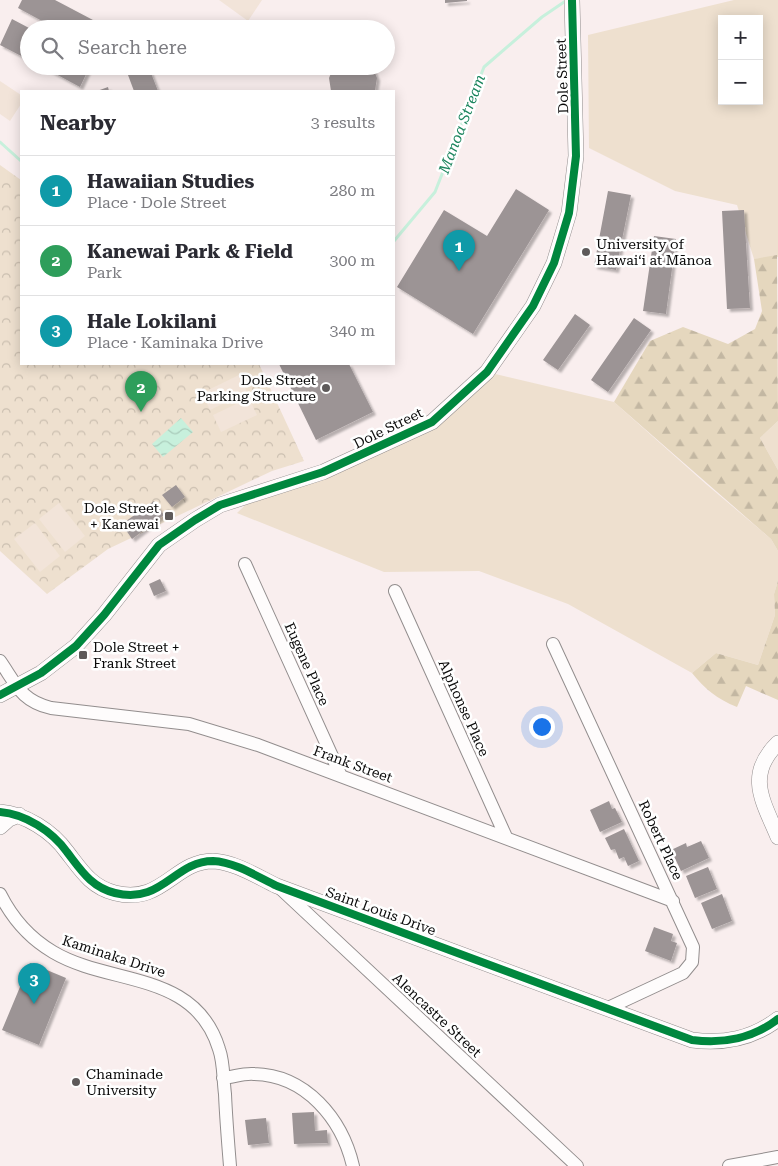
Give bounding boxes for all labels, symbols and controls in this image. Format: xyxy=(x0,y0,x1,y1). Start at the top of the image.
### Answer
map controls xyxy=(718,15,763,105)
button: + xyxy=(718,15,763,60)
search box xyxy=(20,20,395,75)
icon: search xyxy=(38,34,66,62)
text: Search here xyxy=(78,36,187,59)
street label: Dole Street xyxy=(553,38,571,114)
button: − xyxy=(718,60,763,105)
water label: Manoa Stream xyxy=(434,72,489,177)
text: Nearby xyxy=(40,111,116,135)
text: 3 results xyxy=(311,113,375,132)
text: Hawaiian Studies xyxy=(87,170,254,193)
text: 1 xyxy=(52,181,60,200)
text: 280 m xyxy=(329,181,375,200)
text: Place · Dole Street xyxy=(87,193,226,212)
pin: 1 xyxy=(443,230,475,271)
place label: University of Hawaiʻi at Mānoa xyxy=(596,236,712,268)
text: Kanewai Park & Field xyxy=(87,240,293,263)
marker: University of Hawaiʻi at Mānoa xyxy=(580,246,592,258)
text: 2 xyxy=(52,251,60,270)
text: 300 m xyxy=(329,251,375,270)
text: Park xyxy=(87,263,122,282)
text: Hale Lokilani xyxy=(87,310,217,333)
text: 3 xyxy=(52,321,60,340)
text: 340 m xyxy=(329,321,375,340)
text: Place · Kaminaka Drive xyxy=(87,333,263,352)
pin: 2 xyxy=(125,371,157,412)
place label: Dole Street Parking Structure xyxy=(197,372,316,404)
marker: Dole Street Parking Structure xyxy=(320,382,332,394)
street label: Dole Street xyxy=(351,404,425,452)
place label: Dole Street + Kanewai xyxy=(84,500,160,532)
marker: Dole Street + Kanewai xyxy=(163,510,175,522)
street label: Eugene Place xyxy=(282,620,333,708)
place label: Dole Street + Frank Street xyxy=(93,639,180,671)
marker: Dole Street + Frank Street xyxy=(77,649,89,661)
street label: Alphonse Place xyxy=(436,657,493,759)
your location xyxy=(529,714,555,740)
street label: Frank Street xyxy=(311,742,395,786)
street label: Robert Place xyxy=(636,798,687,883)
street label: Saint Louis Drive xyxy=(324,884,439,938)
street label: Kaminaka Drive xyxy=(60,932,168,980)
pin: 3 xyxy=(18,963,50,1004)
street label: Alencastre Street xyxy=(389,970,485,1060)
place label: Chaminade University xyxy=(86,1066,163,1098)
marker: Chaminade University xyxy=(70,1076,82,1088)

